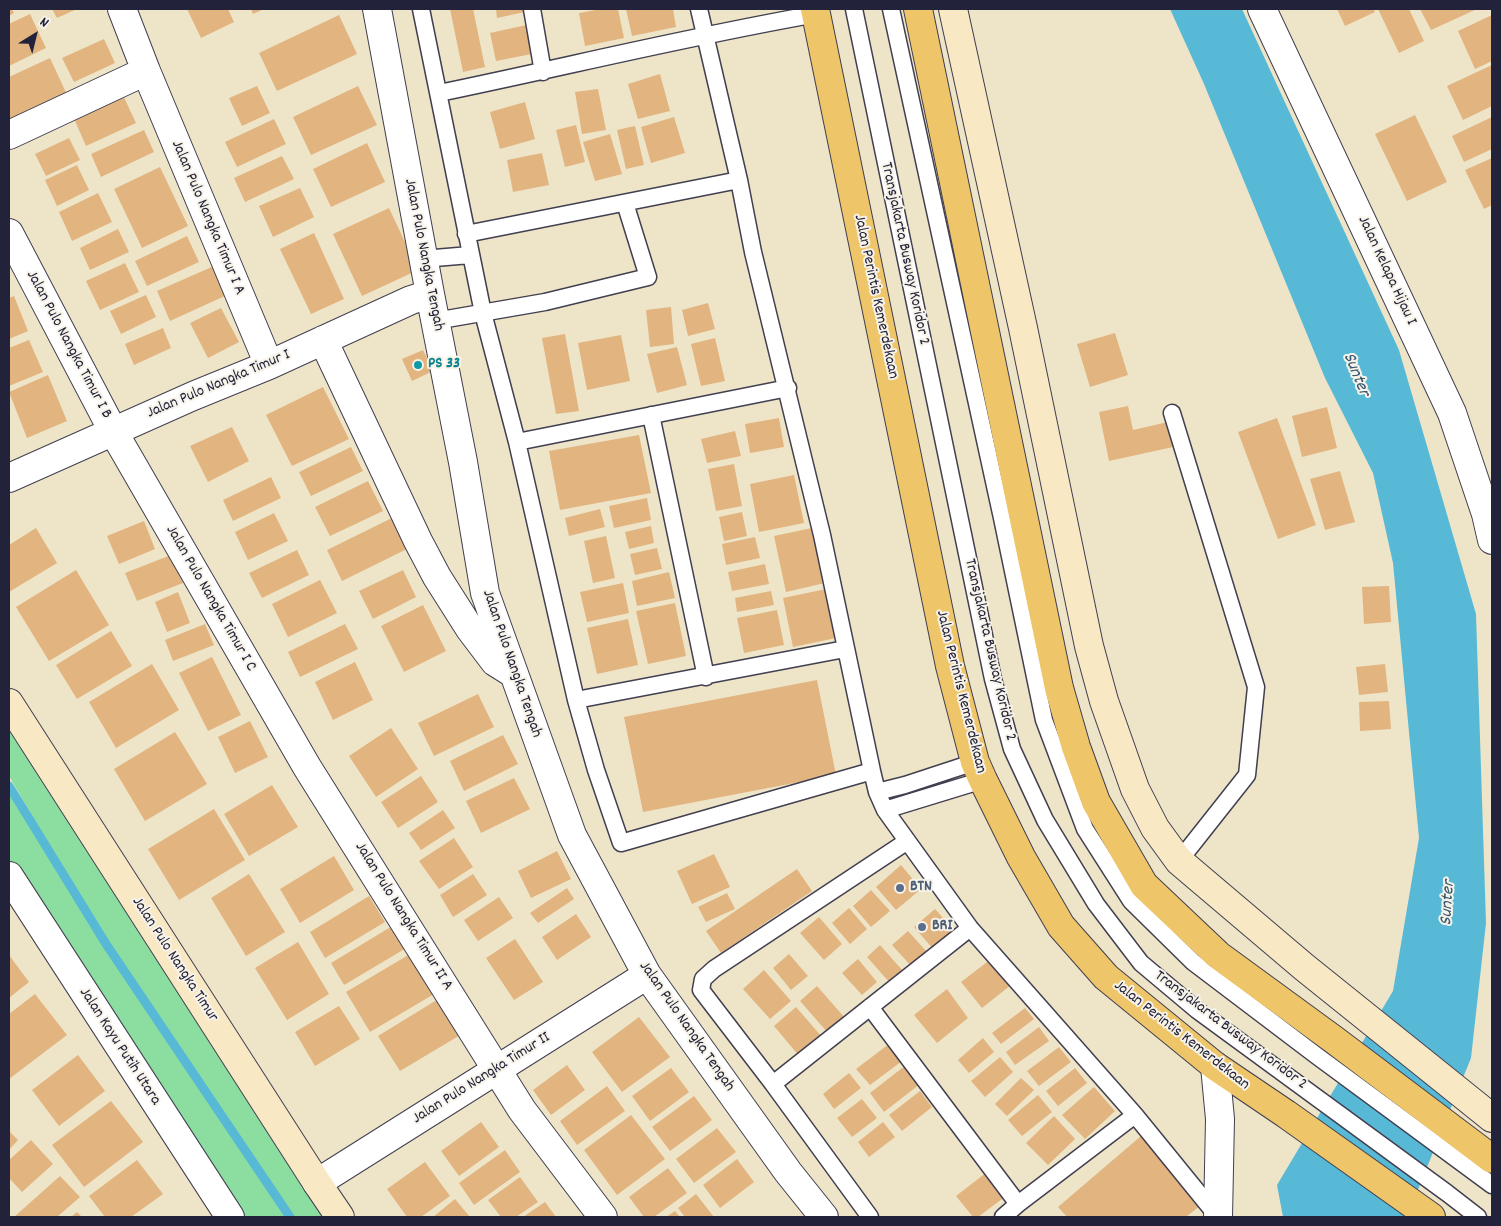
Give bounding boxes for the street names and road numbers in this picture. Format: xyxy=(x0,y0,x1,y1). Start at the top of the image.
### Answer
street label: Jalan Pulo Nangka Timur I A xyxy=(166,138,248,298)
street label: Transjakarta Busway Koridor 2 xyxy=(875,161,933,347)
street label: Jalan Pulo Nangka Tengah xyxy=(399,177,447,333)
street label: Jalan Perintis Kemerdekaan xyxy=(848,213,902,381)
street label: Jalan Kelapa Hijau I xyxy=(1352,213,1420,329)
street label: Jalan Pulo Nangka Timur I B xyxy=(21,268,115,422)
street label: Jalan Pulo Nangka Timur I xyxy=(144,346,294,424)
street label: Jalan Pulo Nangka Timur I C xyxy=(160,523,260,675)
street label: Transjakarta Busway Koridor 2 xyxy=(959,557,1019,743)
street label: Jalan Pulo Nangka Tengah xyxy=(477,588,545,740)
street label: Jalan Perintis Kemerdekaan xyxy=(930,608,990,776)
street label: Jalan Pulo Nangka Timur II A xyxy=(350,839,456,995)
street label: Jalan Pulo Nangka Timur xyxy=(126,894,222,1026)
street label: Jalan Pulo Nangka Tengah xyxy=(634,958,738,1096)
street label: Transjakarta Busway Koridor 2 xyxy=(1150,967,1310,1095)
street label: Jalan Perintis Kemerdekaan xyxy=(1109,977,1253,1095)
street label: Jalan Kayu Putih Utara xyxy=(74,985,164,1109)
street label: Jalan Pulo Nangka Timur II xyxy=(410,1029,554,1129)

